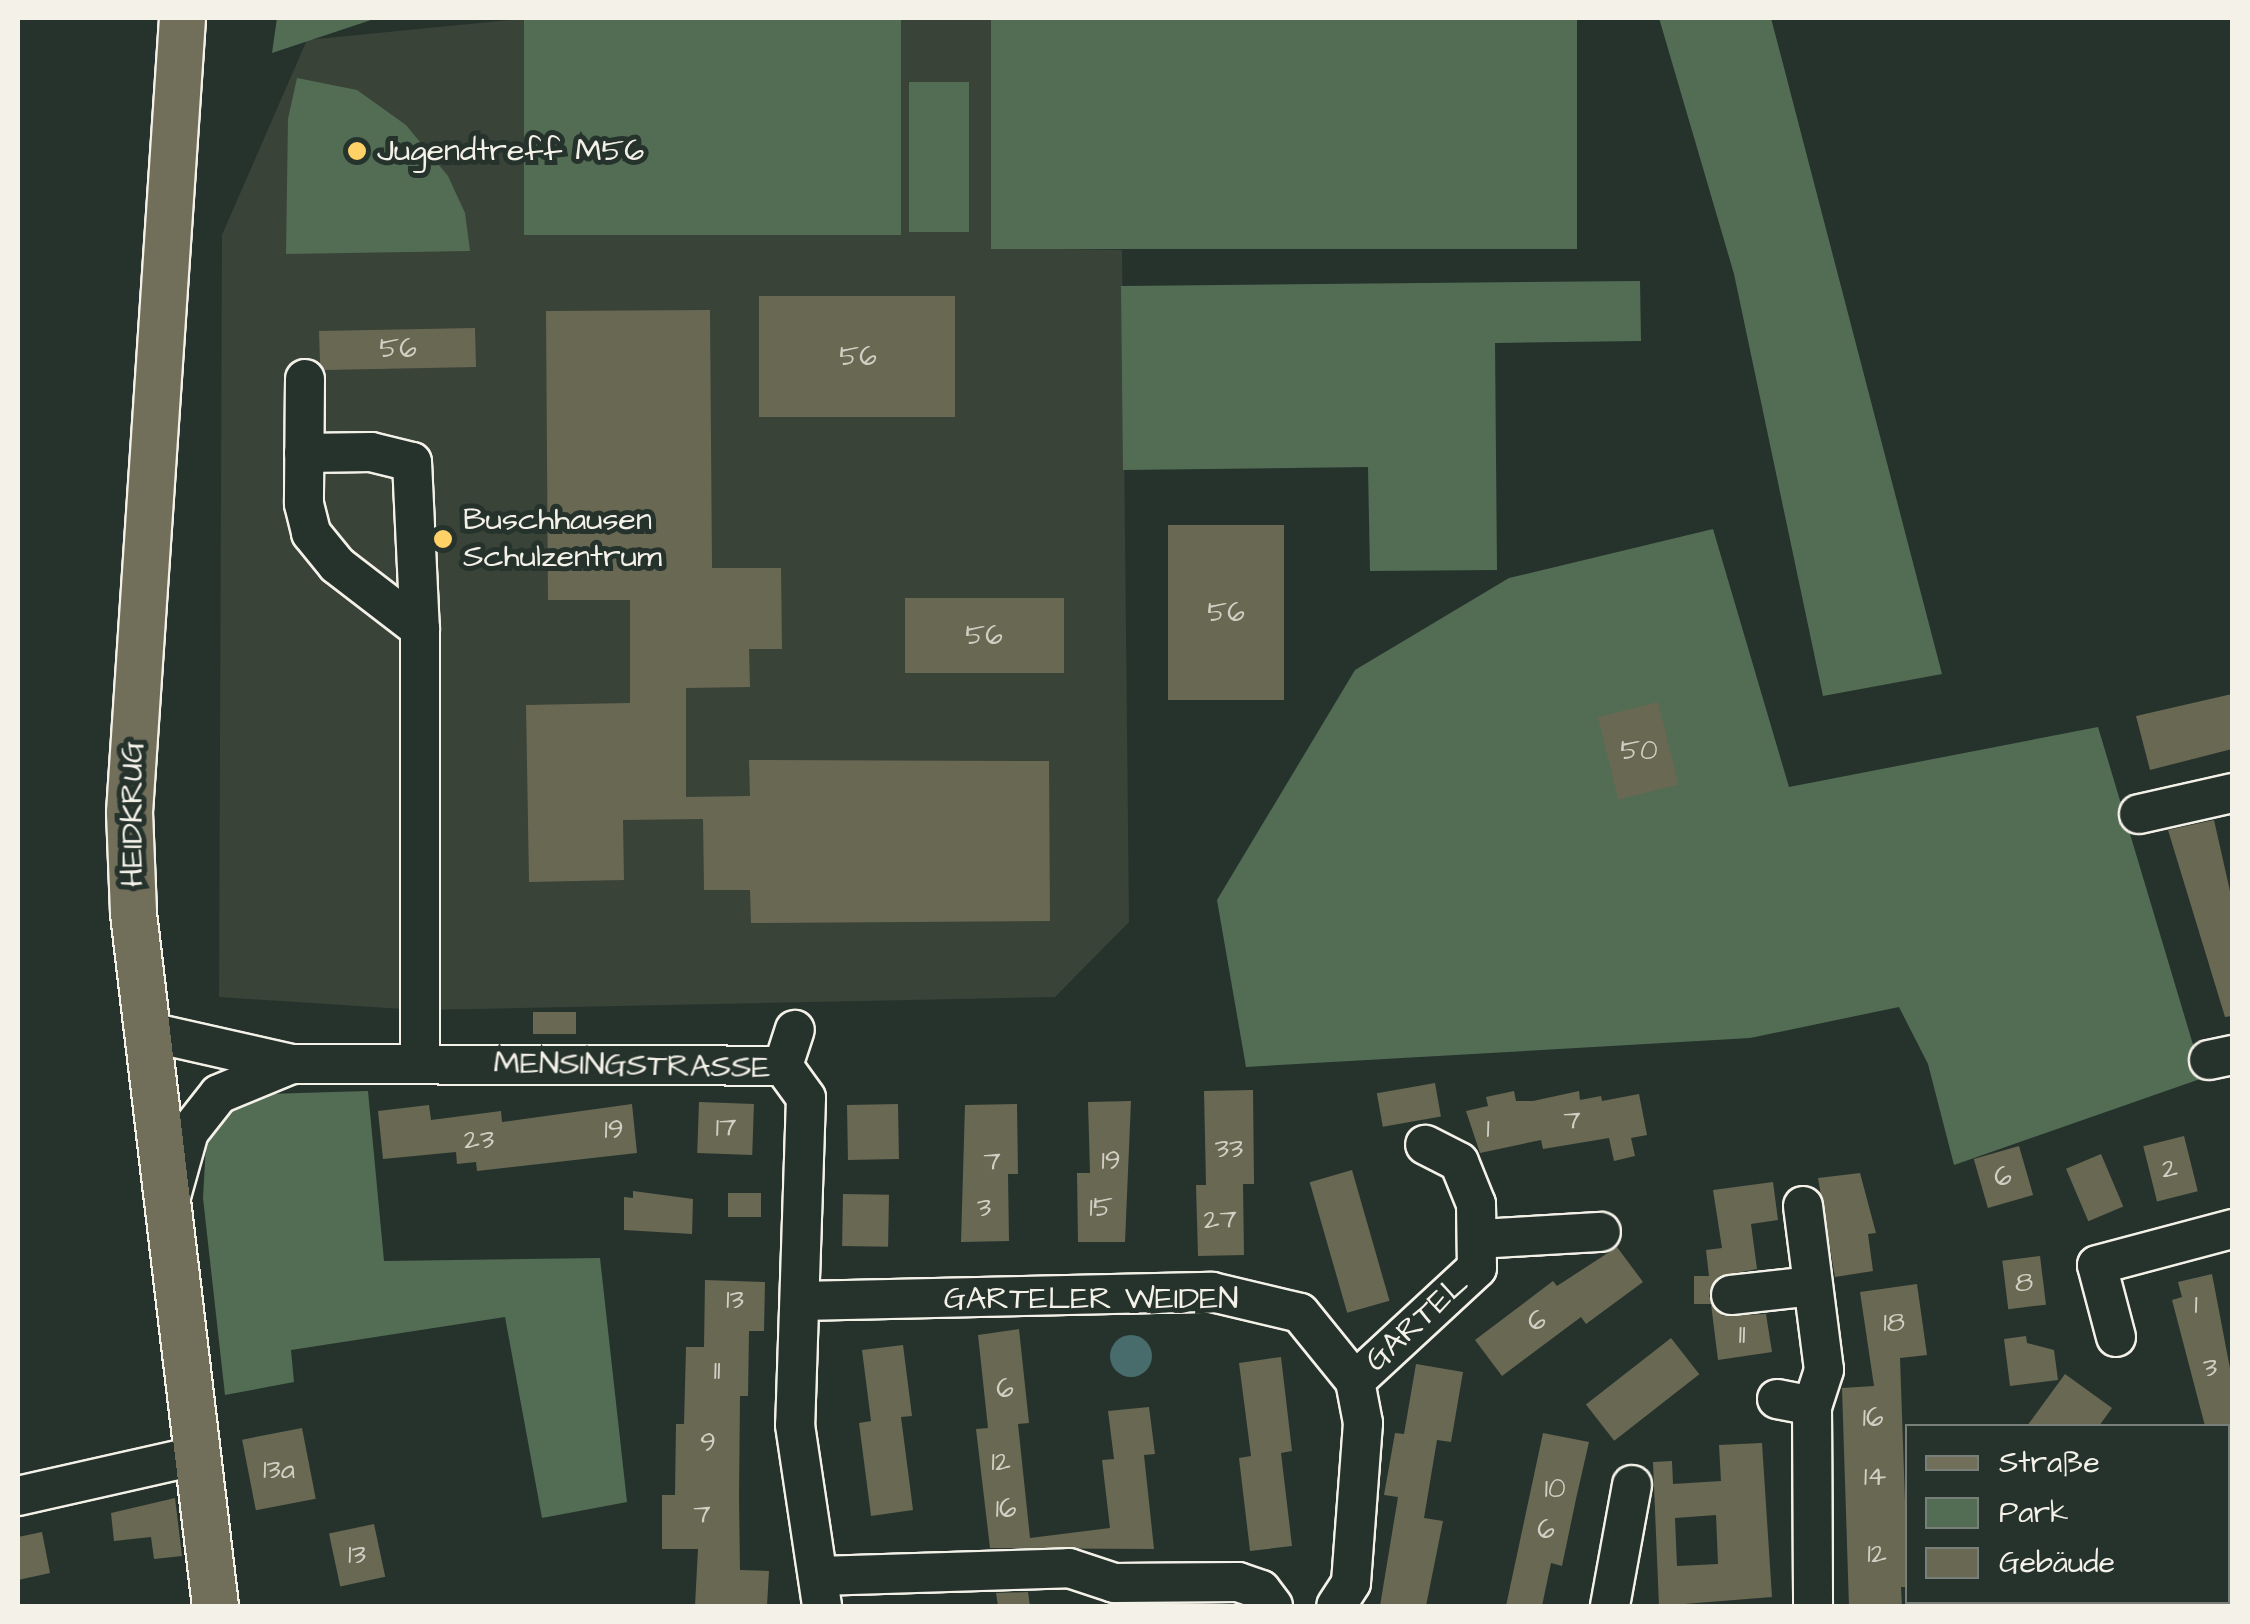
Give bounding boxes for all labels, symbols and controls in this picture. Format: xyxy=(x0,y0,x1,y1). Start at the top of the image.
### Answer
place label: Jugendtreff M56 xyxy=(377,132,644,170)
marker: Jugendtreff M56 xyxy=(346,140,368,162)
house number: 56 xyxy=(379,332,417,366)
house number: 56 xyxy=(839,340,877,374)
place label: Buschhausen Schulzentrum xyxy=(463,502,662,577)
marker: Buschhausen Schulzentrum xyxy=(432,528,454,550)
house number: 56 xyxy=(1207,596,1245,630)
house number: 56 xyxy=(965,619,1003,653)
house number: 50 xyxy=(1620,734,1658,768)
street label: HEIDKRUG xyxy=(114,741,152,887)
street label: MENSINGSTRASSE xyxy=(493,1044,771,1088)
house number: 7 xyxy=(1563,1104,1581,1138)
house number: 17 xyxy=(716,1111,736,1145)
house number: 1 xyxy=(1486,1112,1490,1146)
house number: 19 xyxy=(604,1113,624,1147)
house number: 23 xyxy=(464,1123,494,1157)
house number: 33 xyxy=(1215,1132,1243,1166)
house number: 19 xyxy=(1101,1144,1121,1178)
house number: 7 xyxy=(983,1145,1001,1179)
house number: 2 xyxy=(2162,1152,2178,1186)
house number: 6 xyxy=(1994,1160,2012,1194)
house number: 3 xyxy=(977,1191,991,1225)
house number: 15 xyxy=(1089,1191,1113,1225)
house number: 27 xyxy=(1203,1203,1237,1237)
street label: GARTEL xyxy=(1358,1266,1476,1380)
house number: 8 xyxy=(2015,1266,2033,1300)
street label: GARTELER WEIDEN xyxy=(944,1280,1238,1318)
house number: 13 xyxy=(726,1283,744,1317)
house number: 1 xyxy=(2194,1288,2198,1322)
house number: 6 xyxy=(1528,1304,1546,1338)
house number: 18 xyxy=(1883,1306,1905,1340)
house number: 11 xyxy=(1738,1318,1746,1352)
house number: 3 xyxy=(2203,1351,2217,1385)
house number: 11 xyxy=(713,1354,721,1388)
house number: 6 xyxy=(996,1372,1014,1406)
house number: 16 xyxy=(1862,1401,1884,1435)
legend xyxy=(1905,1424,2230,1604)
house number: 9 xyxy=(700,1426,716,1460)
text: Straße xyxy=(1999,1442,2100,1484)
house number: 12 xyxy=(991,1445,1011,1479)
house number: 13a xyxy=(263,1453,295,1487)
house number: 14 xyxy=(1864,1460,1886,1494)
house number: 10 xyxy=(1544,1472,1566,1506)
house number: 16 xyxy=(995,1492,1017,1526)
text: Park xyxy=(1999,1492,2068,1534)
house number: 7 xyxy=(693,1498,711,1532)
house number: 6 xyxy=(1537,1513,1555,1547)
house number: 12 xyxy=(1867,1537,1887,1571)
house number: 13 xyxy=(348,1538,366,1572)
text: Gebäude xyxy=(1999,1542,2115,1584)

